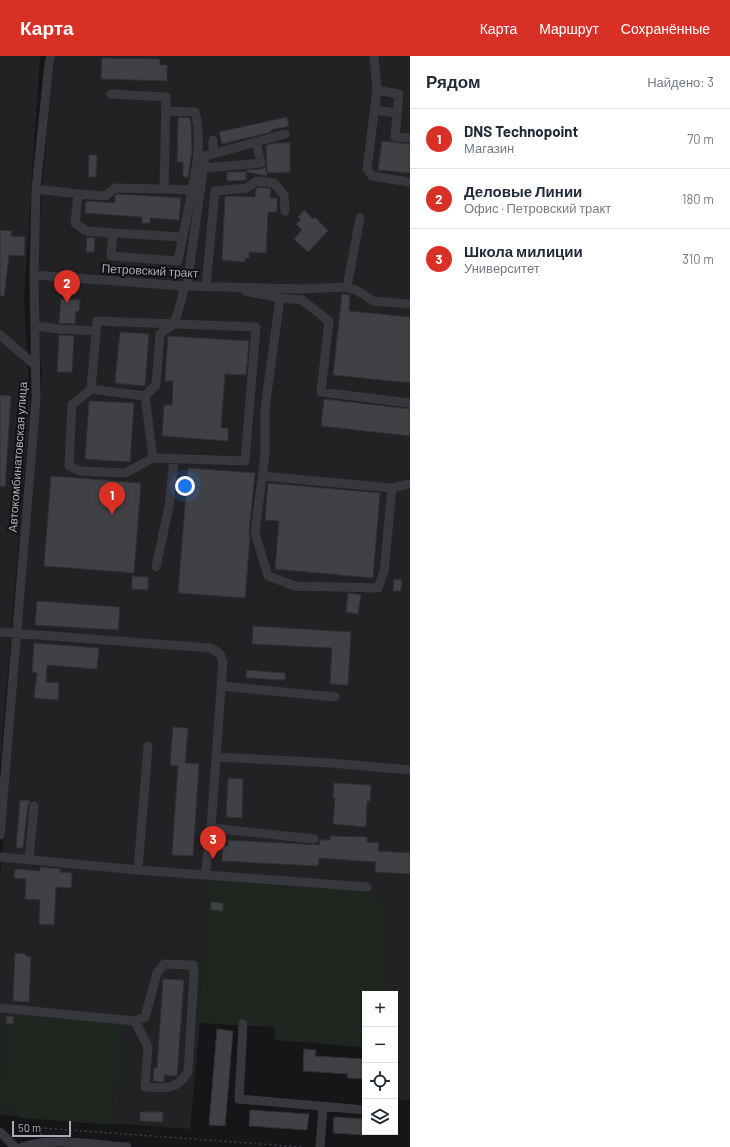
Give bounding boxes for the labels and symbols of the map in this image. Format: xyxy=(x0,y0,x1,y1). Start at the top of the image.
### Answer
street label: Петровский тракт xyxy=(101,260,199,281)
pin: 2 xyxy=(54,270,80,303)
street label: Автокомбинатовская улица xyxy=(5,381,30,533)
your location xyxy=(175,476,195,496)
pin: 1 xyxy=(99,482,125,515)
pin: 3 xyxy=(200,826,226,859)
scale bar xyxy=(12,1119,71,1138)

